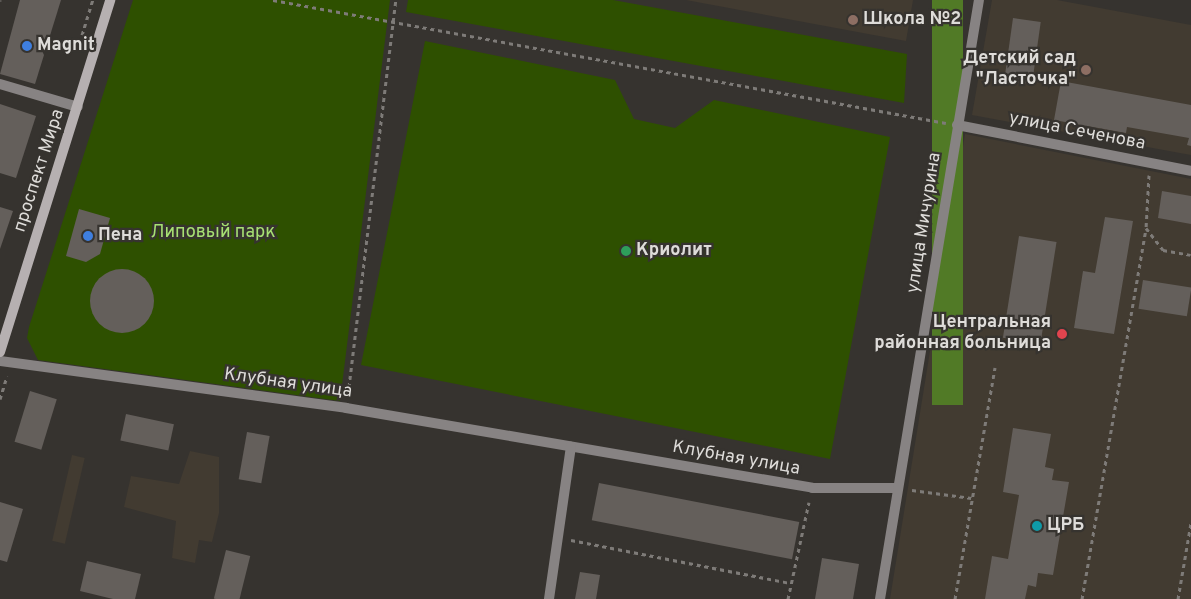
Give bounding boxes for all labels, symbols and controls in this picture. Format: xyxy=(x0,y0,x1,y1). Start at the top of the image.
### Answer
place label: Школа №2 xyxy=(863,9,961,31)
marker: Школа №2 xyxy=(847,14,859,26)
place label: Magnit xyxy=(37,35,95,57)
marker: Magnit xyxy=(21,40,33,52)
place label: Детский сад "Ласточка" xyxy=(963,49,1076,92)
marker: Детский сад "Ласточка" xyxy=(1080,64,1092,76)
street label: проспект Мира xyxy=(10,107,70,235)
street label: улица Сеченова xyxy=(1007,108,1147,156)
street label: улица Мичурина xyxy=(903,151,947,295)
park label: Липовый парк xyxy=(150,222,276,244)
place label: Пена xyxy=(98,225,142,247)
marker: Пена xyxy=(82,230,94,242)
place label: Криолит xyxy=(636,240,712,262)
marker: Криолит xyxy=(620,245,632,257)
place label: Центральная районная больница xyxy=(874,313,1051,356)
marker: Центральная районная больница xyxy=(1055,327,1069,341)
street label: Клубная улица xyxy=(223,364,353,404)
street label: Клубная улица xyxy=(670,437,802,481)
place label: ЦРБ xyxy=(1047,515,1084,537)
marker: ЦРБ xyxy=(1031,520,1043,532)

